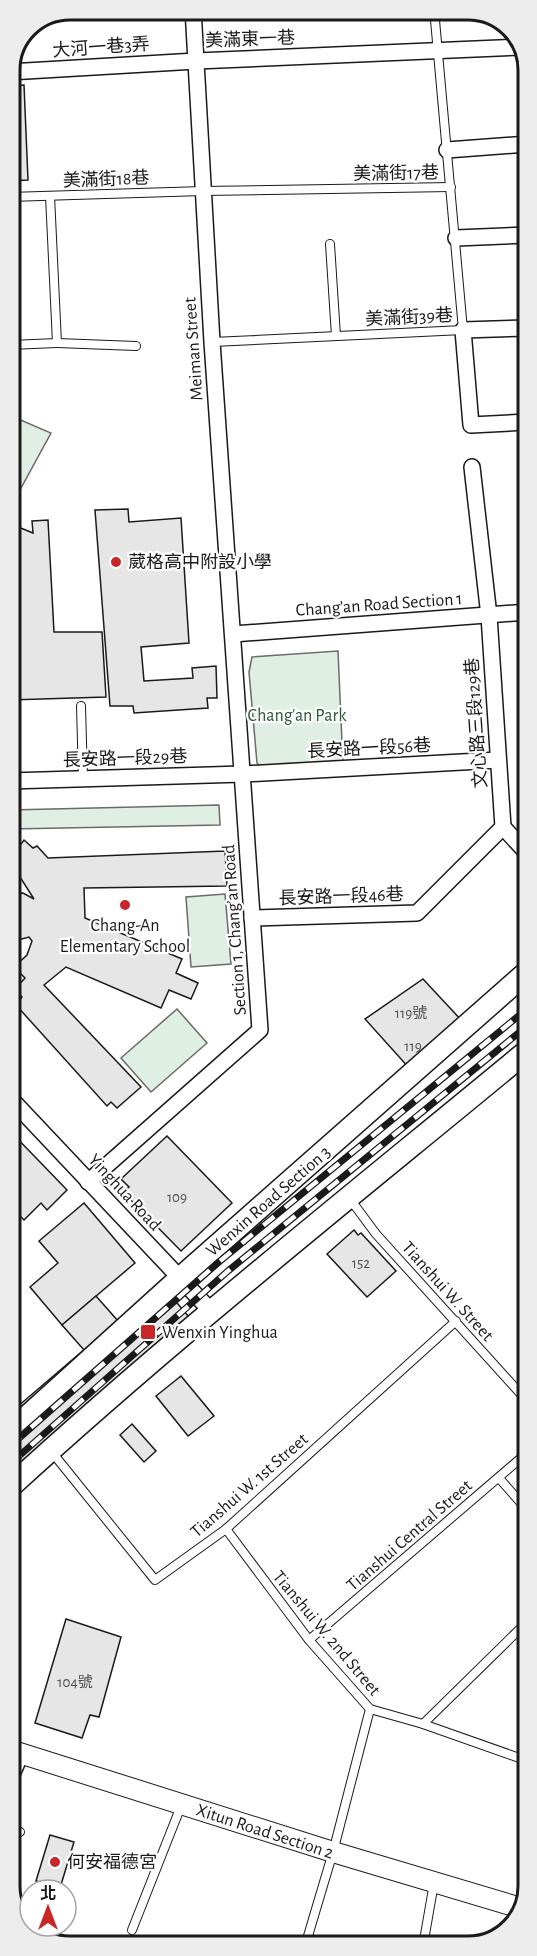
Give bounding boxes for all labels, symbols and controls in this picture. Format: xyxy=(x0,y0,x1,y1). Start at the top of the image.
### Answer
street label: 美滿東一巷 xyxy=(205,27,295,51)
street label: 大河一巷3弄 xyxy=(52,34,150,60)
street label: 美滿街17巷 xyxy=(353,162,439,184)
street label: 美滿街18巷 xyxy=(62,167,150,191)
street label: Meiman Street xyxy=(181,296,207,401)
street label: 美滿街39巷 xyxy=(365,305,453,329)
place label: 葳格高中附設小學 xyxy=(128,552,272,572)
marker: 葳格高中附設小學 xyxy=(109,555,123,569)
street label: Chang’an Road Section 1 xyxy=(295,590,463,620)
street label: 文心路三段129巷 xyxy=(461,657,491,789)
park label: Chang'an Park xyxy=(248,707,347,725)
street label: 長安路一段56巷 xyxy=(307,735,431,761)
street label: 長安路一段29巷 xyxy=(62,746,188,770)
street label: Section 1, Chang’an Road xyxy=(220,844,250,1016)
street label: 長安路一段46巷 xyxy=(278,884,404,908)
marker: Chang-An Elementary School xyxy=(118,898,132,912)
place label: Chang-An Elementary School xyxy=(60,917,190,956)
house number: 119號 xyxy=(395,1005,427,1021)
house number: 119 xyxy=(404,1039,422,1054)
street label: Wenxin Road Section 3 xyxy=(203,1143,334,1260)
street label: Yinghua Road xyxy=(84,1151,164,1234)
house number: 109 xyxy=(167,1190,187,1205)
street label: Tianshui W. Street xyxy=(398,1238,497,1345)
house number: 152 xyxy=(352,1256,370,1271)
marker: Wenxin Yinghua xyxy=(139,1323,157,1341)
place label: Wenxin Yinghua xyxy=(162,1324,278,1342)
street label: Tianshui W. 1st Street xyxy=(188,1430,312,1541)
street label: Tianshui Central Street xyxy=(344,1477,476,1595)
street label: Tianshui W. 2nd Street xyxy=(269,1568,384,1700)
house number: 104號 xyxy=(57,1674,93,1690)
street label: Xitun Road Section 2 xyxy=(194,1801,336,1863)
place label: 何安福德宮 xyxy=(67,1852,157,1872)
marker: 何安福德宮 xyxy=(48,1855,62,1869)
north arrow xyxy=(18,1878,78,1938)
text: 北 xyxy=(40,1885,56,1902)

